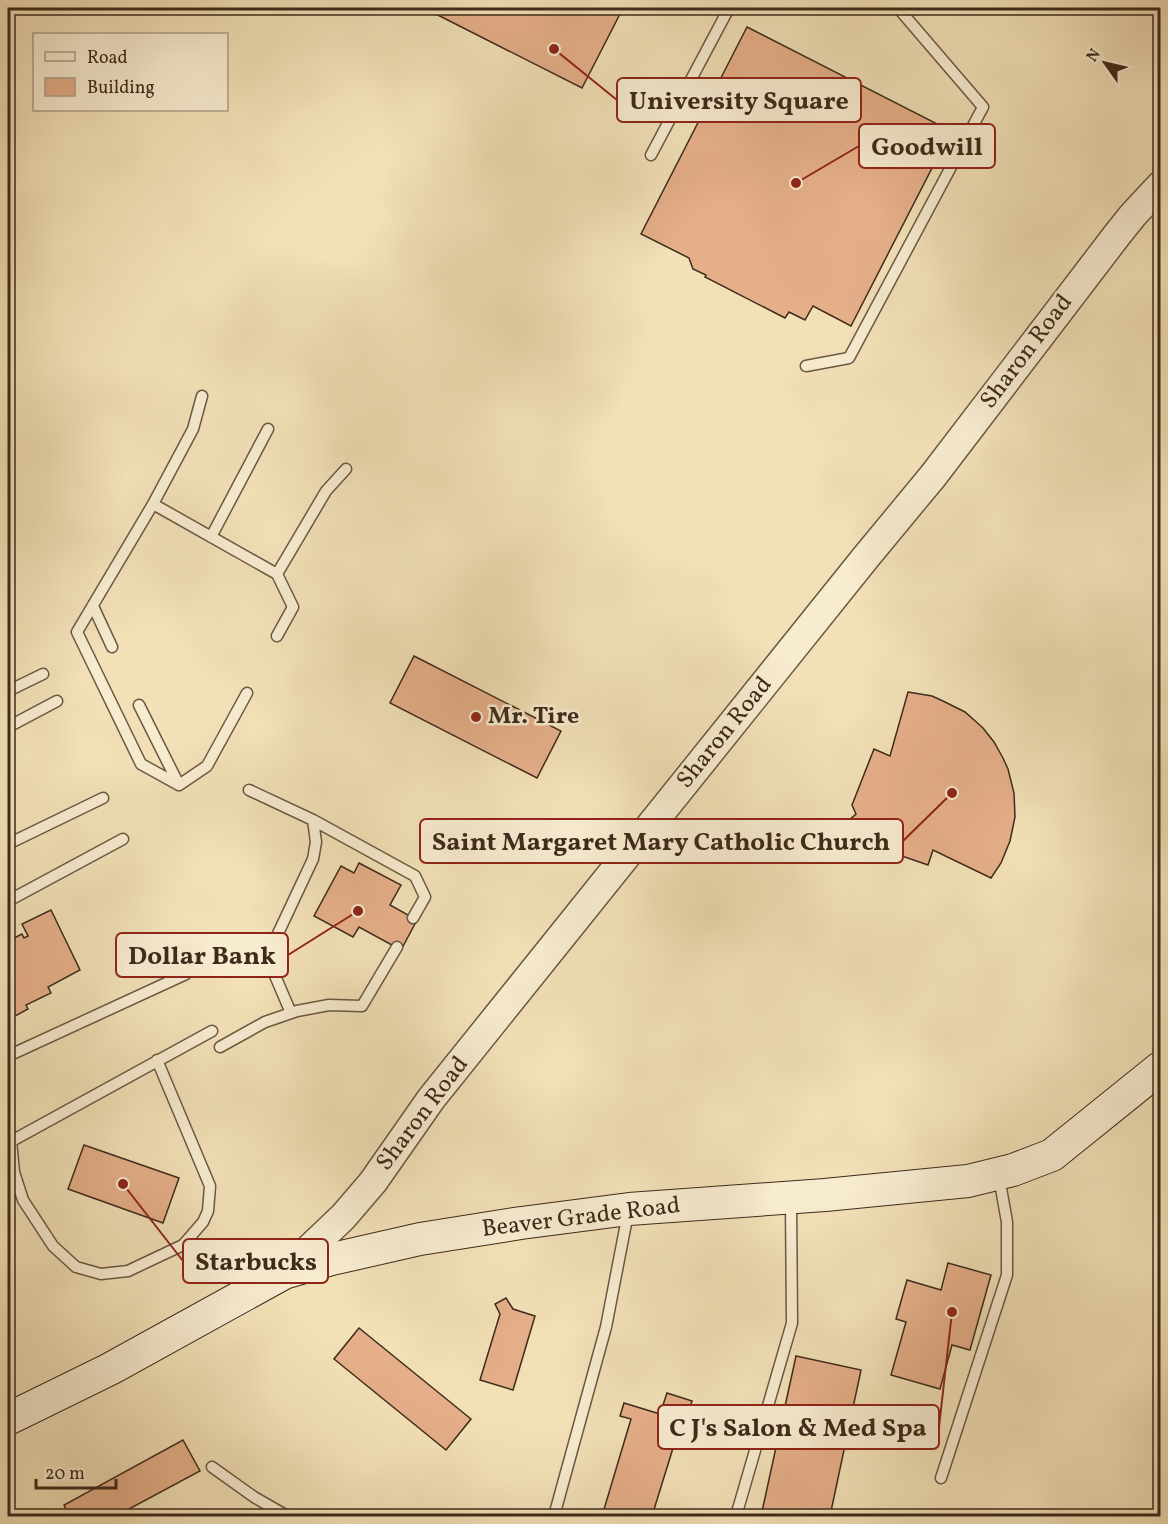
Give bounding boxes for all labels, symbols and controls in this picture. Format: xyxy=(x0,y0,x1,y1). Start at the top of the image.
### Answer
legend xyxy=(33,33,228,111)
north arrow xyxy=(1075,33,1135,93)
text: N xyxy=(1082,44,1107,67)
text: Road xyxy=(87,46,128,71)
text: Building xyxy=(87,76,155,101)
callout: University Square xyxy=(617,78,861,122)
text: University Square xyxy=(629,84,849,120)
callout: Goodwill xyxy=(859,124,995,168)
text: Goodwill xyxy=(871,130,983,166)
street label: Sharon Road xyxy=(973,288,1081,416)
street label: Sharon Road xyxy=(669,670,781,796)
place label: Mr. Tire xyxy=(488,700,579,734)
marker: Mr. Tire xyxy=(469,710,483,724)
callout: Saint Margaret Mary Catholic Church xyxy=(420,819,903,863)
text: Saint Margaret Mary Catholic Church xyxy=(432,825,890,861)
callout: Dollar Bank xyxy=(116,933,288,977)
text: Dollar Bank xyxy=(128,939,276,975)
street label: Sharon Road xyxy=(369,1050,477,1178)
street label: Beaver Grade Road xyxy=(480,1189,682,1247)
callout: Starbucks xyxy=(183,1239,328,1283)
text: Starbucks xyxy=(195,1245,317,1281)
callout: C J's Salon & Med Spa xyxy=(658,1405,939,1449)
text: C J's Salon & Med Spa xyxy=(669,1411,927,1447)
scale bar xyxy=(36,1452,116,1490)
text: 20 m xyxy=(45,1462,85,1487)

